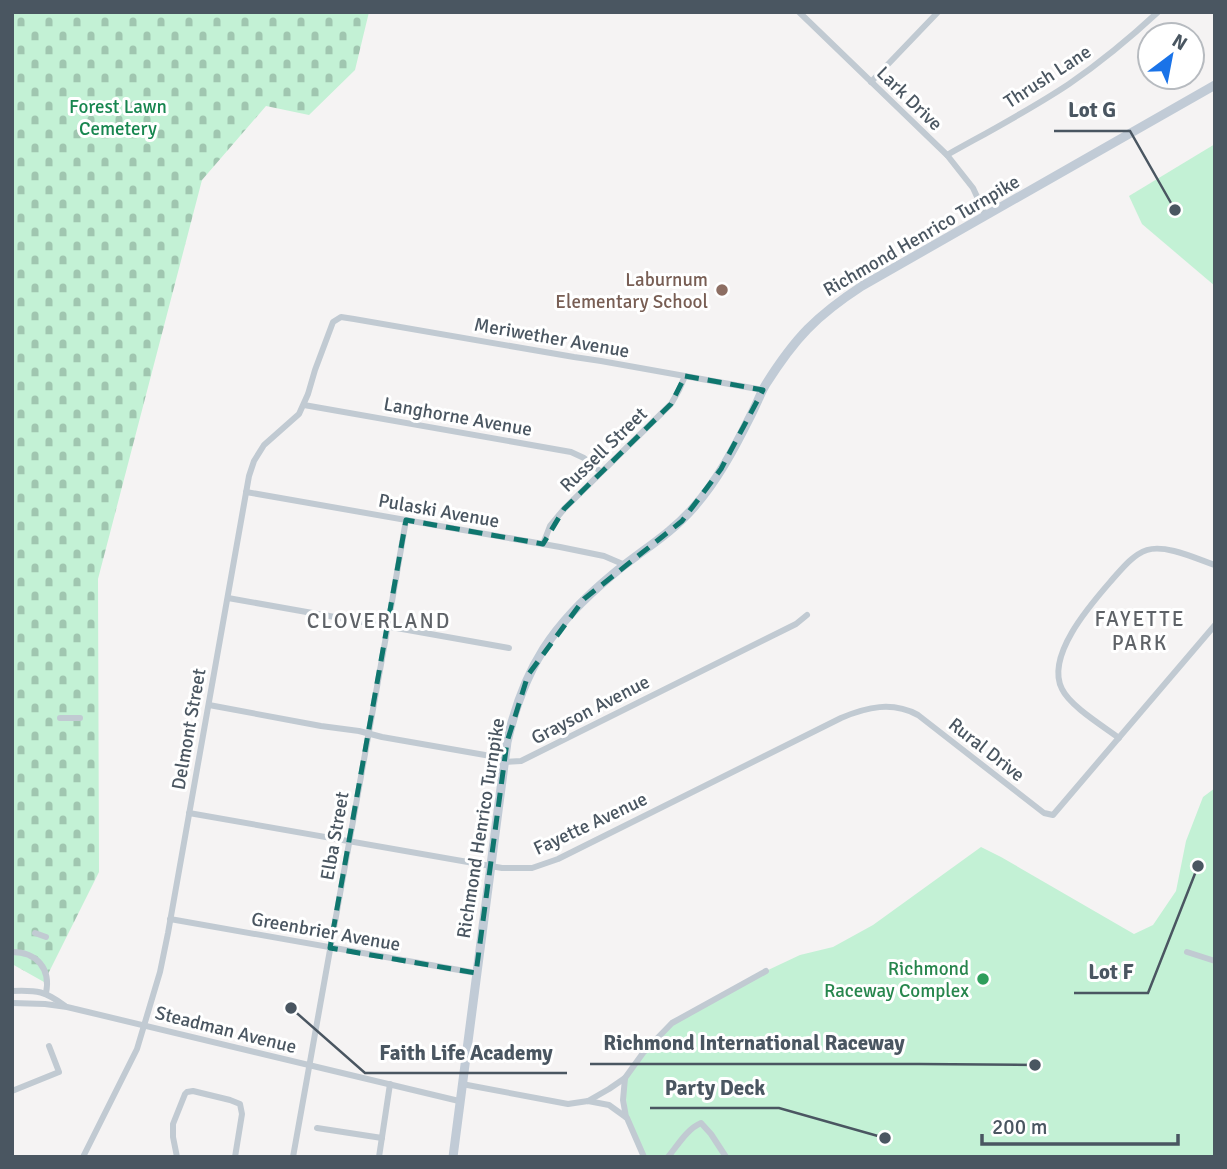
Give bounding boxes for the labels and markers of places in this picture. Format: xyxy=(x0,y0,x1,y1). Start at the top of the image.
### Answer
callout: Lot G xyxy=(1054,89,1130,131)
place label: Laburnum Elementary School xyxy=(555,268,708,314)
marker: Laburnum Elementary School xyxy=(714,282,730,298)
callout: Lot F xyxy=(1074,951,1148,993)
place label: Richmond Raceway Complex xyxy=(824,957,969,1003)
marker: Richmond Raceway Complex xyxy=(975,971,991,987)
callout: Richmond International Raceway xyxy=(590,1022,919,1064)
callout: Faith Life Academy xyxy=(365,1031,567,1073)
callout: Party Deck xyxy=(650,1066,779,1108)

